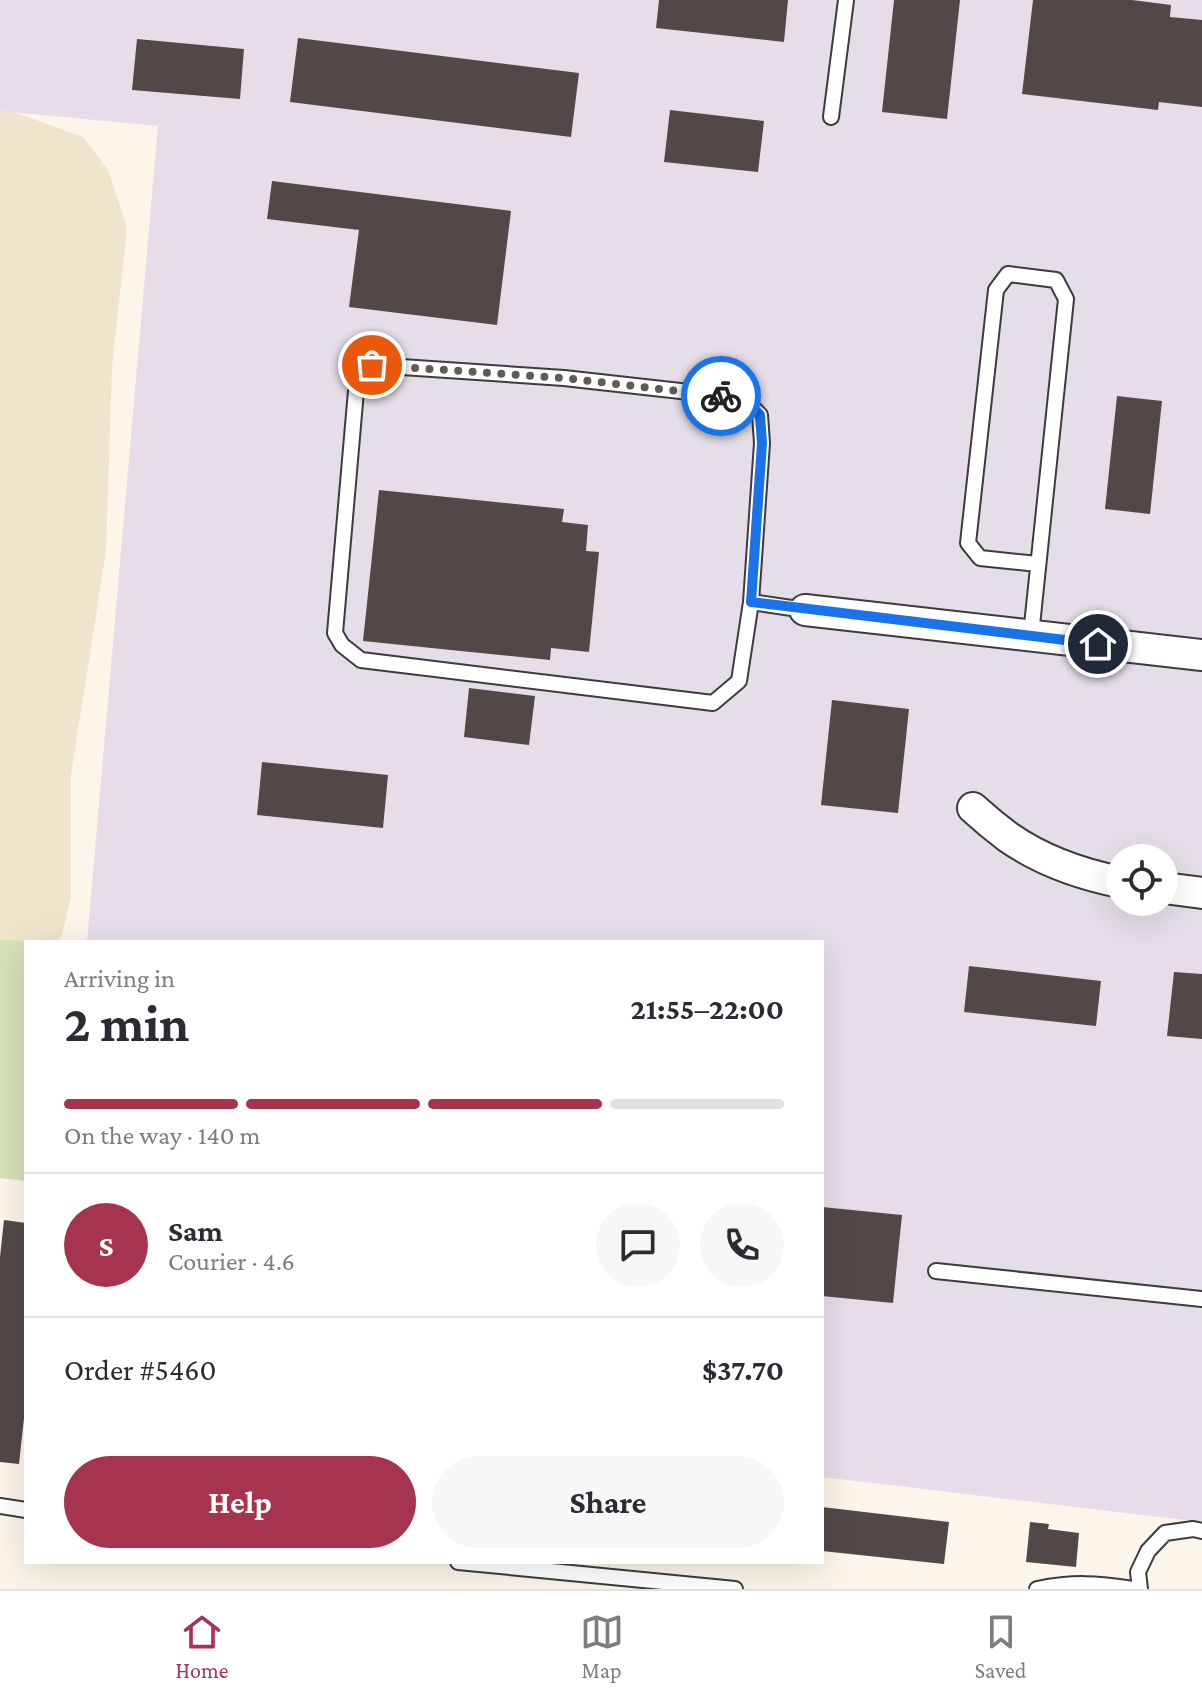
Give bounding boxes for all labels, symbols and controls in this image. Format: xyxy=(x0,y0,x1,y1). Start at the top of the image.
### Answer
pin xyxy=(338,331,406,399)
icon: bag xyxy=(350,343,394,387)
courier xyxy=(681,356,761,436)
icon: bike xyxy=(699,374,743,418)
pin xyxy=(1064,610,1132,678)
icon: home xyxy=(1076,622,1120,666)
map controls xyxy=(1106,844,1178,916)
button: locate xyxy=(1106,844,1178,916)
text: Arriving in xyxy=(64,964,175,993)
text: 21:55–22:00 xyxy=(631,992,784,1025)
text: 2 min xyxy=(64,994,189,1052)
text: On the way · 140 m xyxy=(64,1121,260,1150)
button: chat xyxy=(596,1203,680,1287)
button: phone xyxy=(700,1203,784,1287)
text: Sam xyxy=(168,1214,223,1247)
text: S xyxy=(99,1229,114,1262)
text: Courier · 4.6 xyxy=(168,1247,295,1276)
text: Order #5460 xyxy=(64,1353,217,1386)
text: $37.70 xyxy=(702,1353,784,1386)
button: Help xyxy=(64,1456,416,1548)
button: Share xyxy=(432,1456,784,1548)
tab: Home xyxy=(176,1610,228,1683)
tab: Map xyxy=(580,1610,624,1683)
tab: Saved xyxy=(975,1610,1026,1683)

